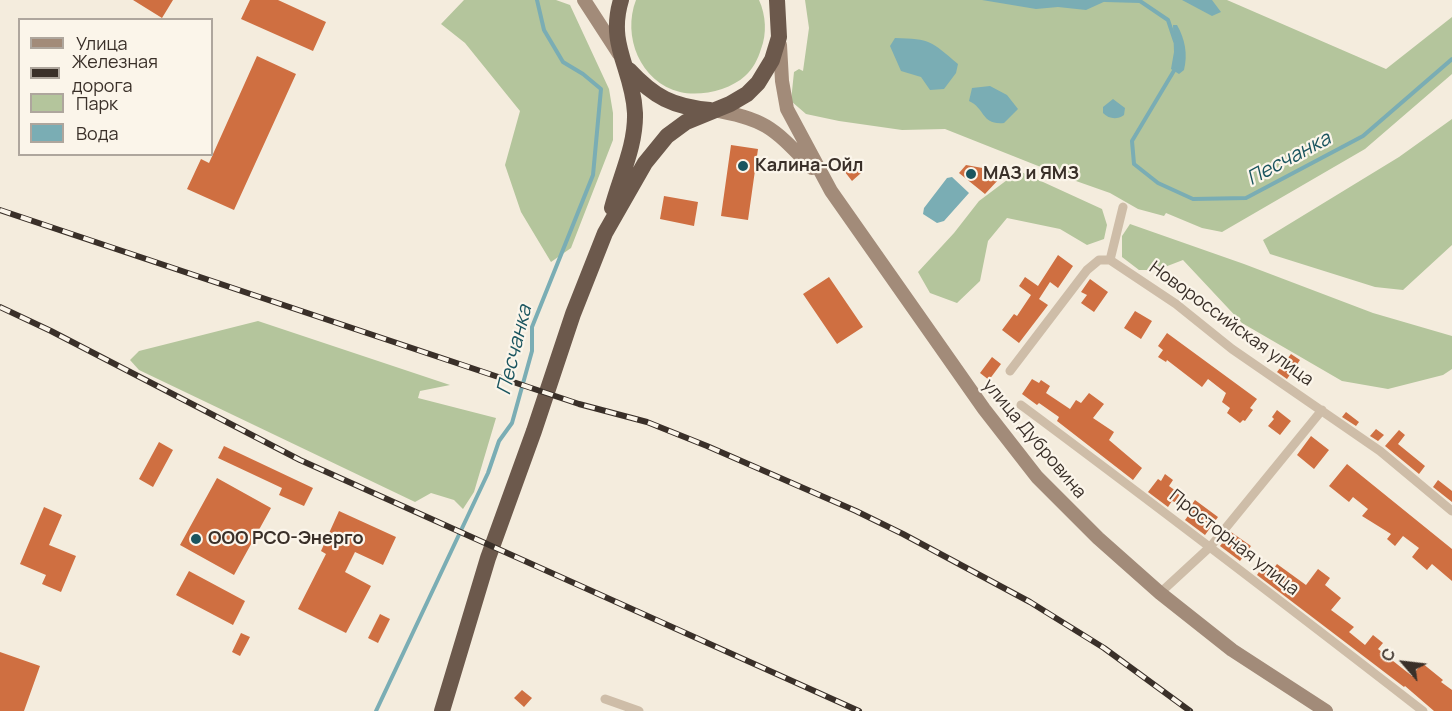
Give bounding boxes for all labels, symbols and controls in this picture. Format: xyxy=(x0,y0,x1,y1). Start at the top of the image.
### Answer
legend xyxy=(18,18,213,156)
text: Улица xyxy=(76,31,128,55)
text: Железная дорога xyxy=(72,49,158,97)
text: Парк xyxy=(76,91,118,115)
text: Вода xyxy=(76,121,118,145)
water label: Песчанка xyxy=(1243,127,1335,191)
place label: Калина-Ойл xyxy=(755,155,863,177)
marker: Калина-Ойл xyxy=(736,159,750,173)
place label: МАЗ и ЯМЗ xyxy=(983,163,1079,185)
marker: МАЗ и ЯМЗ xyxy=(964,167,978,181)
street label: Новороссийская улица xyxy=(1145,257,1317,391)
water label: Песчанка xyxy=(492,303,538,397)
street label: улица Дубровина xyxy=(978,375,1090,503)
street label: Просторная улица xyxy=(1165,486,1303,600)
place label: ООО РСО-Энерго xyxy=(208,528,364,550)
marker: ООО РСО-Энерго xyxy=(189,532,203,546)
north arrow xyxy=(1374,633,1434,693)
text: С xyxy=(1376,644,1401,665)

